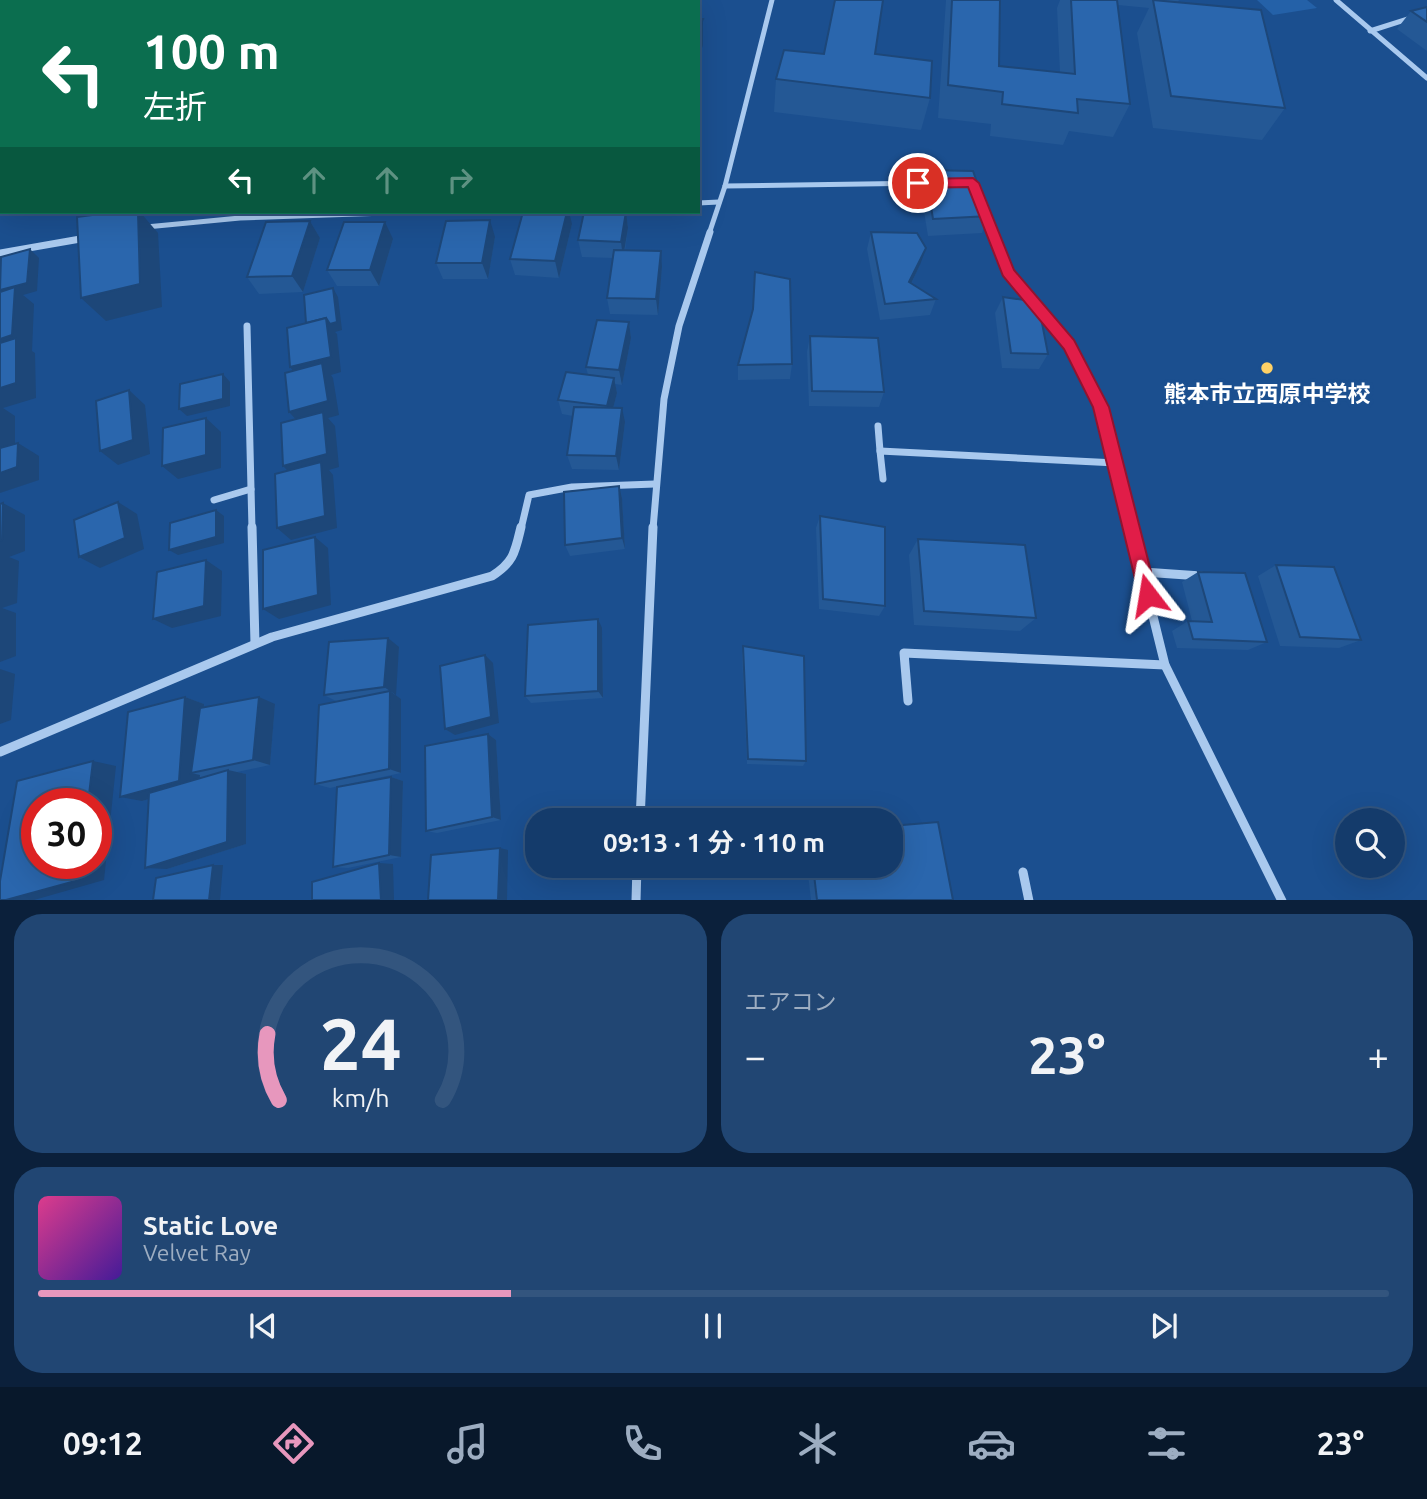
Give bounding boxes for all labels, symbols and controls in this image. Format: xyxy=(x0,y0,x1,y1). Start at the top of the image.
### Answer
text: 100 m xyxy=(143,23,280,78)
icon: left xyxy=(28,28,119,119)
text: 左折 xyxy=(143,88,207,124)
pin xyxy=(888,153,948,213)
icon: left xyxy=(222,161,260,199)
icon: ahead xyxy=(295,161,333,199)
icon: ahead xyxy=(368,161,406,199)
icon: right xyxy=(441,161,479,199)
icon: arrive xyxy=(899,164,937,202)
marker: 熊本市立西原中学校 xyxy=(1259,360,1275,376)
place label: 熊本市立西原中学校 xyxy=(1164,381,1371,406)
position arrow xyxy=(1111,558,1185,632)
speed limit sign: 30 xyxy=(21,788,112,879)
map controls xyxy=(1335,808,1405,878)
button: search xyxy=(1335,808,1405,878)
text: 09:13 · 1 分 · 110 m xyxy=(603,828,825,857)
text: エアコン xyxy=(745,989,837,1014)
text: 24 xyxy=(319,1002,401,1084)
text: 23° xyxy=(1028,1026,1105,1084)
text: − xyxy=(745,1035,766,1077)
text: + xyxy=(1368,1035,1389,1077)
text: km/h xyxy=(331,1083,389,1111)
text: Static Love xyxy=(143,1211,278,1240)
text: Velvet Ray xyxy=(143,1240,251,1265)
icon: previous xyxy=(244,1307,282,1345)
icon: pause xyxy=(694,1307,732,1345)
icon: next xyxy=(1145,1307,1183,1345)
icon: directions xyxy=(269,1419,318,1468)
icon: music xyxy=(443,1419,492,1468)
icon: phone xyxy=(618,1419,667,1468)
icon: climate xyxy=(793,1419,842,1468)
icon: car xyxy=(967,1419,1016,1468)
icon: filters xyxy=(1142,1419,1191,1468)
text: 09:12 xyxy=(63,1425,143,1461)
text: 23° xyxy=(1317,1425,1364,1461)

